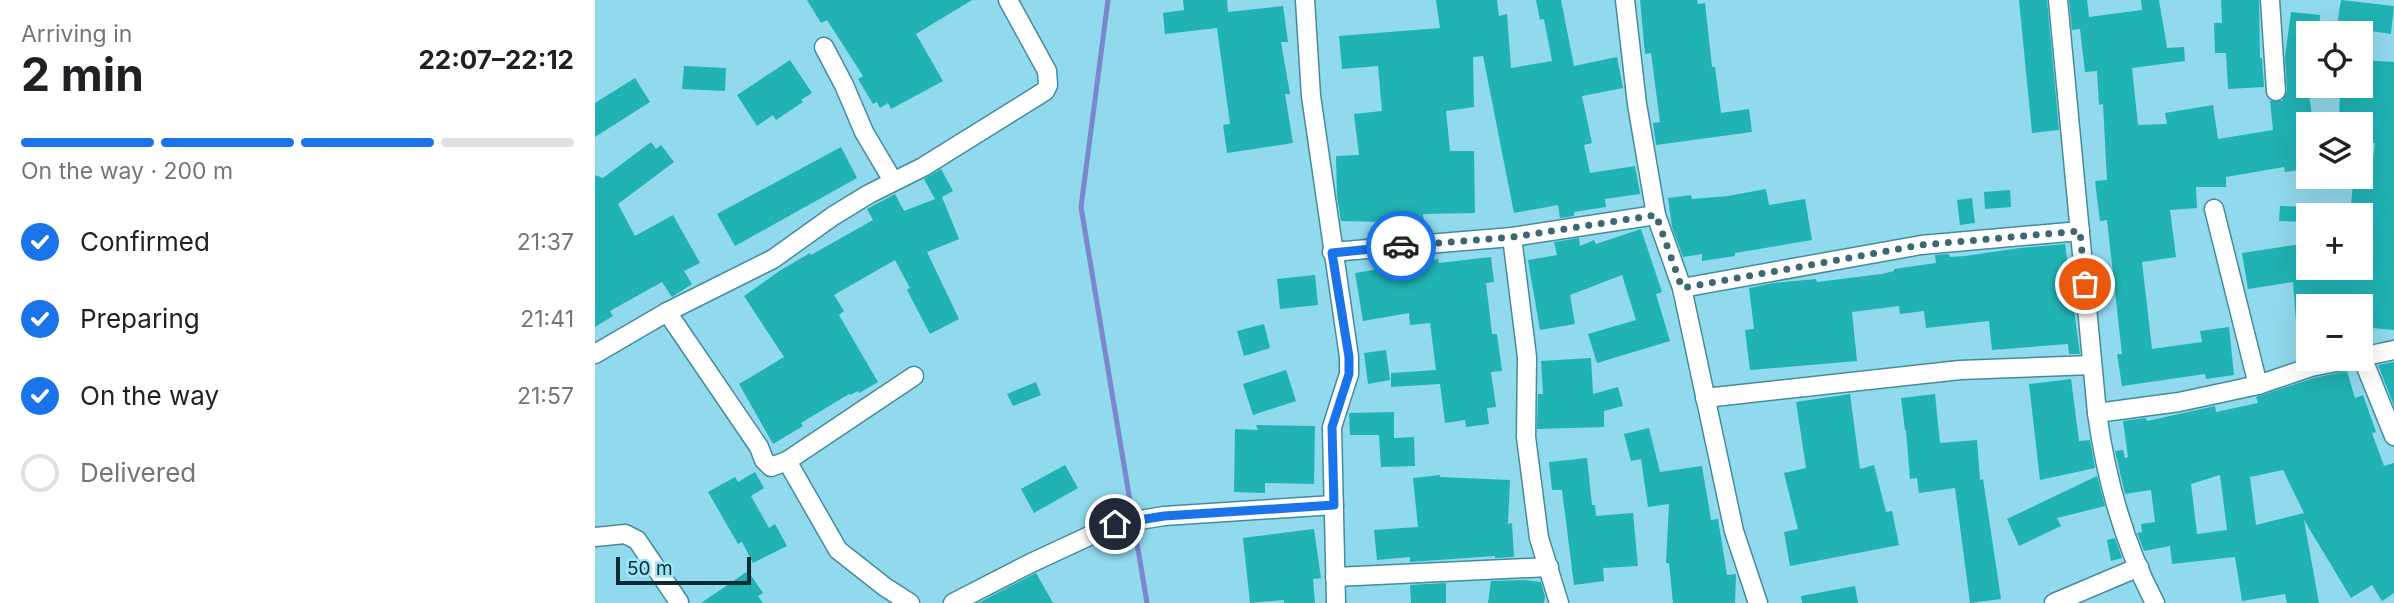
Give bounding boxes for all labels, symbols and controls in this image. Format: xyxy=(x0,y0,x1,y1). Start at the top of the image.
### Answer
text: Arriving in xyxy=(21,20,132,48)
map controls xyxy=(2296,21,2373,371)
button: locate xyxy=(2296,21,2373,98)
text: 22:07–22:12 xyxy=(418,44,574,75)
text: 2 min xyxy=(21,46,144,102)
button: layers xyxy=(2296,112,2373,189)
text: On the way · 200 m xyxy=(21,157,233,185)
button: + xyxy=(2296,203,2373,280)
courier xyxy=(1366,211,1436,281)
icon: check xyxy=(21,223,59,261)
text: Confirmed xyxy=(80,226,210,257)
icon: car xyxy=(1382,227,1420,265)
text: 21:37 xyxy=(517,228,574,256)
pin xyxy=(2055,254,2115,314)
icon: bag xyxy=(2066,265,2104,303)
button: − xyxy=(2296,294,2373,371)
icon: check xyxy=(21,300,59,338)
text: Preparing xyxy=(80,303,200,334)
text: 21:41 xyxy=(520,305,574,333)
icon: check xyxy=(21,377,59,415)
text: On the way xyxy=(80,380,219,411)
text: 21:57 xyxy=(517,382,574,410)
text: Delivered xyxy=(80,457,196,488)
pin xyxy=(1085,494,1145,554)
icon: home xyxy=(1096,505,1134,543)
scale bar xyxy=(616,554,751,586)
text: 50 m xyxy=(627,557,673,580)

